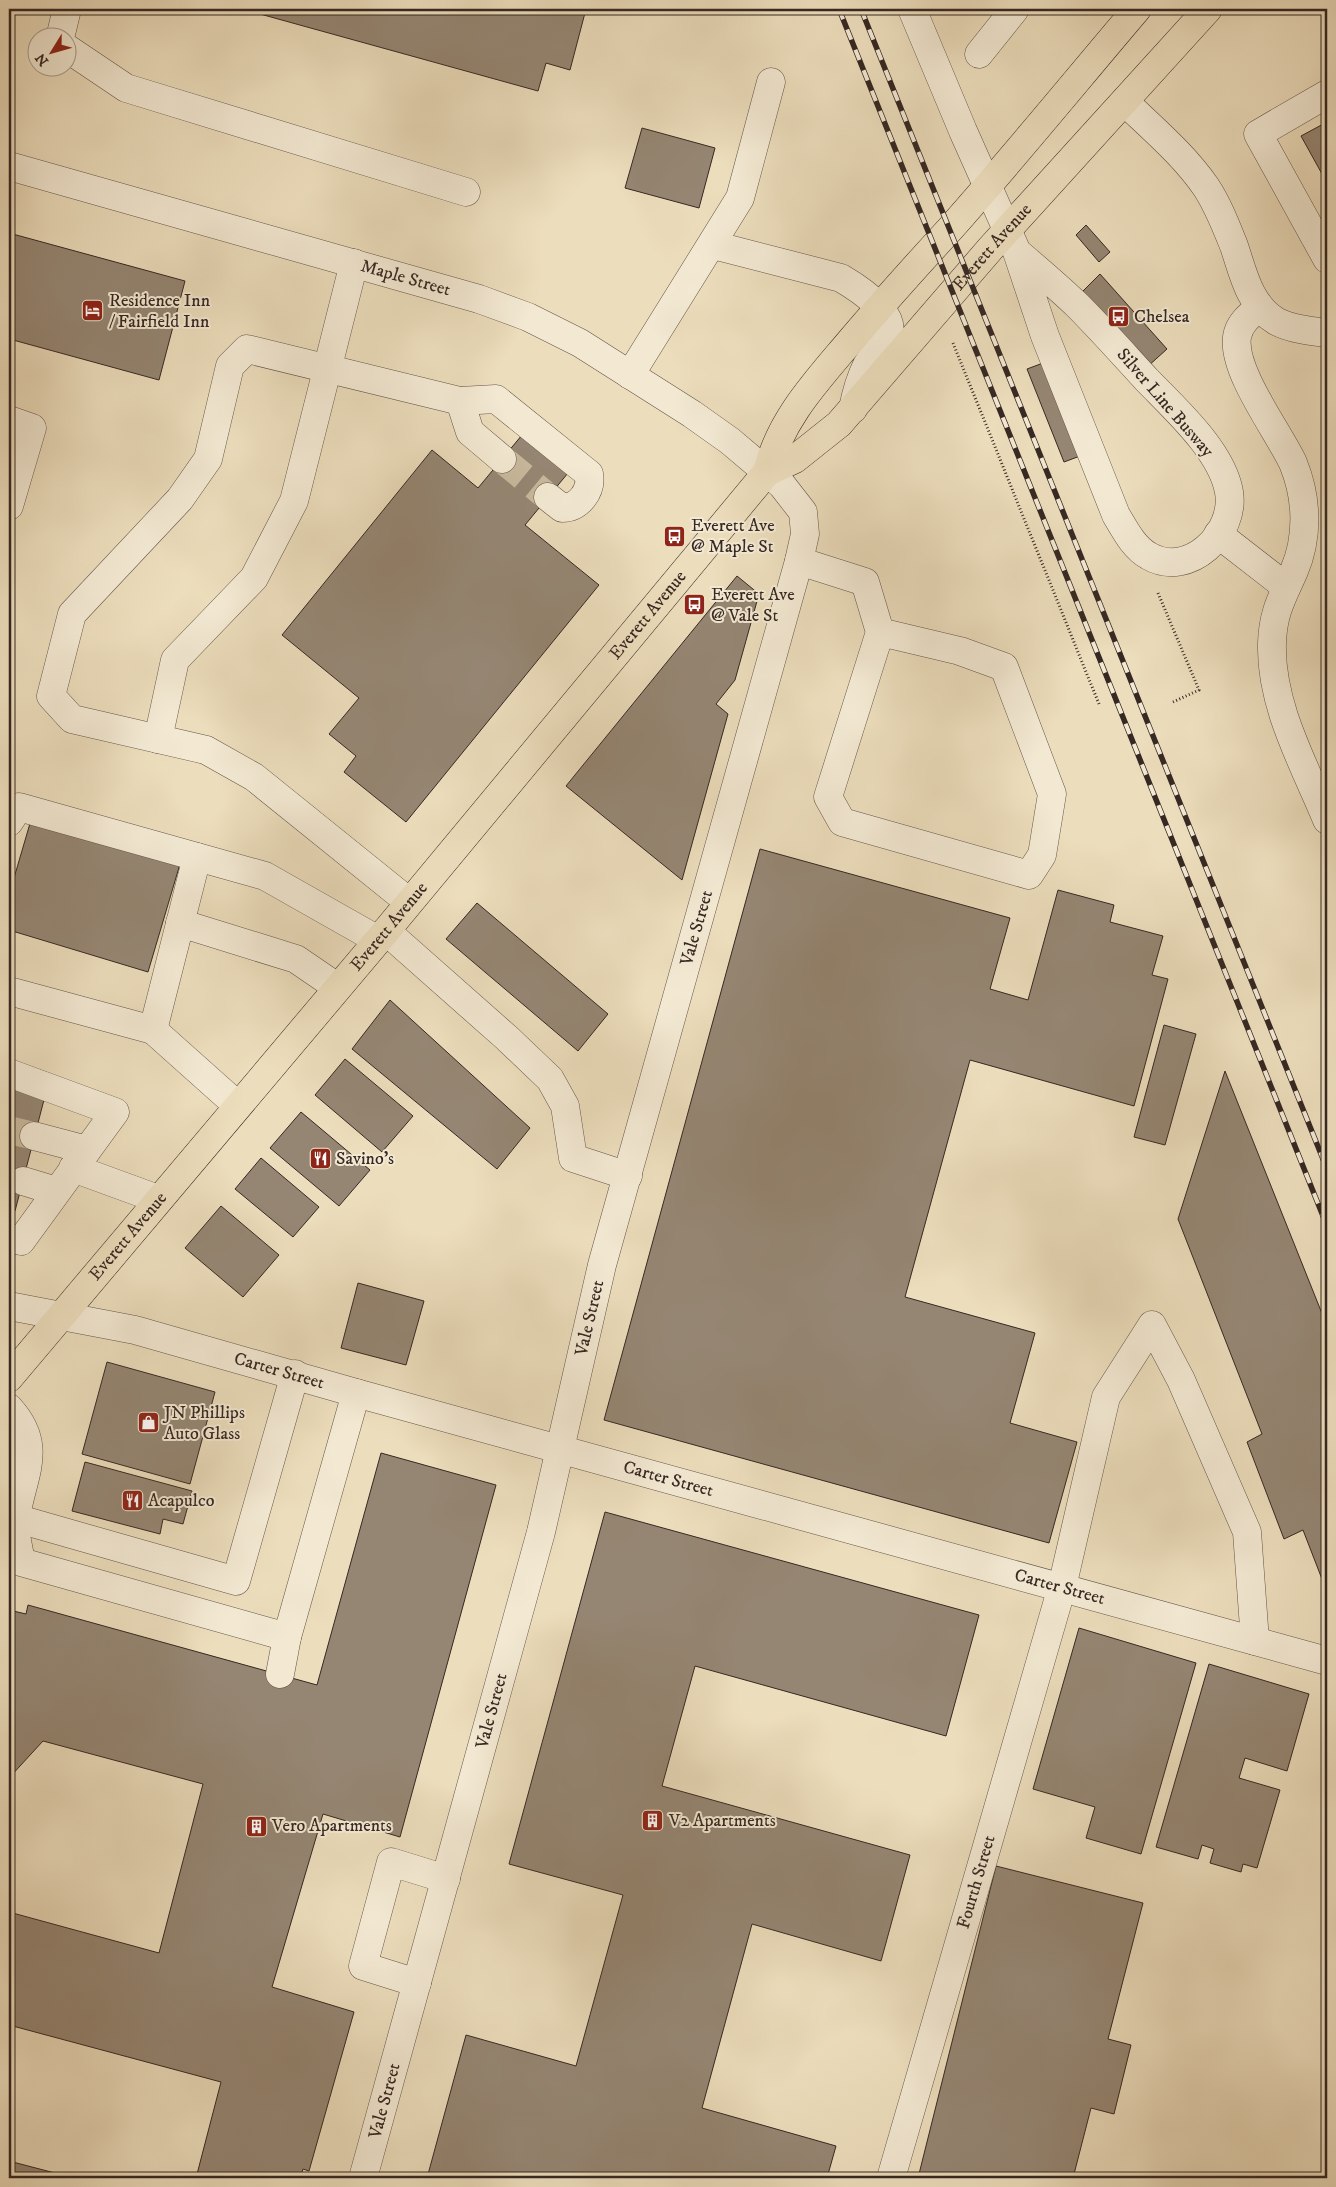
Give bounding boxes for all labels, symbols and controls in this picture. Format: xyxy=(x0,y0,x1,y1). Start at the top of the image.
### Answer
north arrow xyxy=(28,28,78,78)
text: N xyxy=(31,49,53,69)
street label: Everett Avenue xyxy=(948,199,1037,295)
street label: Maple Street xyxy=(358,255,453,301)
place label: Residence Inn / Fairfield Inn xyxy=(109,290,211,333)
hotel icon: Residence Inn / Fairfield Inn xyxy=(81,299,105,323)
bus stop icon: Chelsea xyxy=(1106,305,1130,329)
place label: Chelsea xyxy=(1134,306,1190,328)
street label: Silver Line Busway xyxy=(1112,344,1219,462)
place label: Everett Ave @ Maple St xyxy=(691,515,775,558)
bus stop icon: Everett Ave @ Maple St xyxy=(663,524,687,548)
street label: Everett Avenue xyxy=(605,566,691,664)
place label: Everett Ave @ Vale St xyxy=(711,584,795,627)
bus stop icon: Everett Ave @ Vale St xyxy=(683,593,707,617)
street label: Everett Avenue xyxy=(346,878,433,976)
street label: Vale Street xyxy=(676,888,718,969)
restaurant icon: Savino's xyxy=(308,1147,332,1171)
place label: Savino's xyxy=(336,1148,394,1170)
street label: Everett Avenue xyxy=(85,1188,172,1285)
street label: Vale Street xyxy=(570,1278,609,1359)
street label: Carter Street xyxy=(231,1348,327,1394)
place label: JN Phillips Auto Glass xyxy=(162,1402,245,1445)
shop icon: JN Phillips Auto Glass xyxy=(136,1411,160,1435)
street label: Carter Street xyxy=(621,1456,716,1502)
restaurant icon: Acapulco xyxy=(120,1489,144,1513)
place label: Acapulco xyxy=(148,1490,215,1512)
street label: Carter Street xyxy=(1012,1564,1107,1610)
street label: Vale Street xyxy=(471,1671,513,1752)
building icon: V2 Apartments xyxy=(641,1809,665,1833)
place label: V2 Apartments xyxy=(668,1810,776,1832)
building icon: Vero Apartments xyxy=(244,1814,268,1838)
place label: Vero Apartments xyxy=(271,1815,392,1837)
street label: Fourth Street xyxy=(953,1833,1001,1931)
street label: Vale Street xyxy=(364,2061,406,2142)

